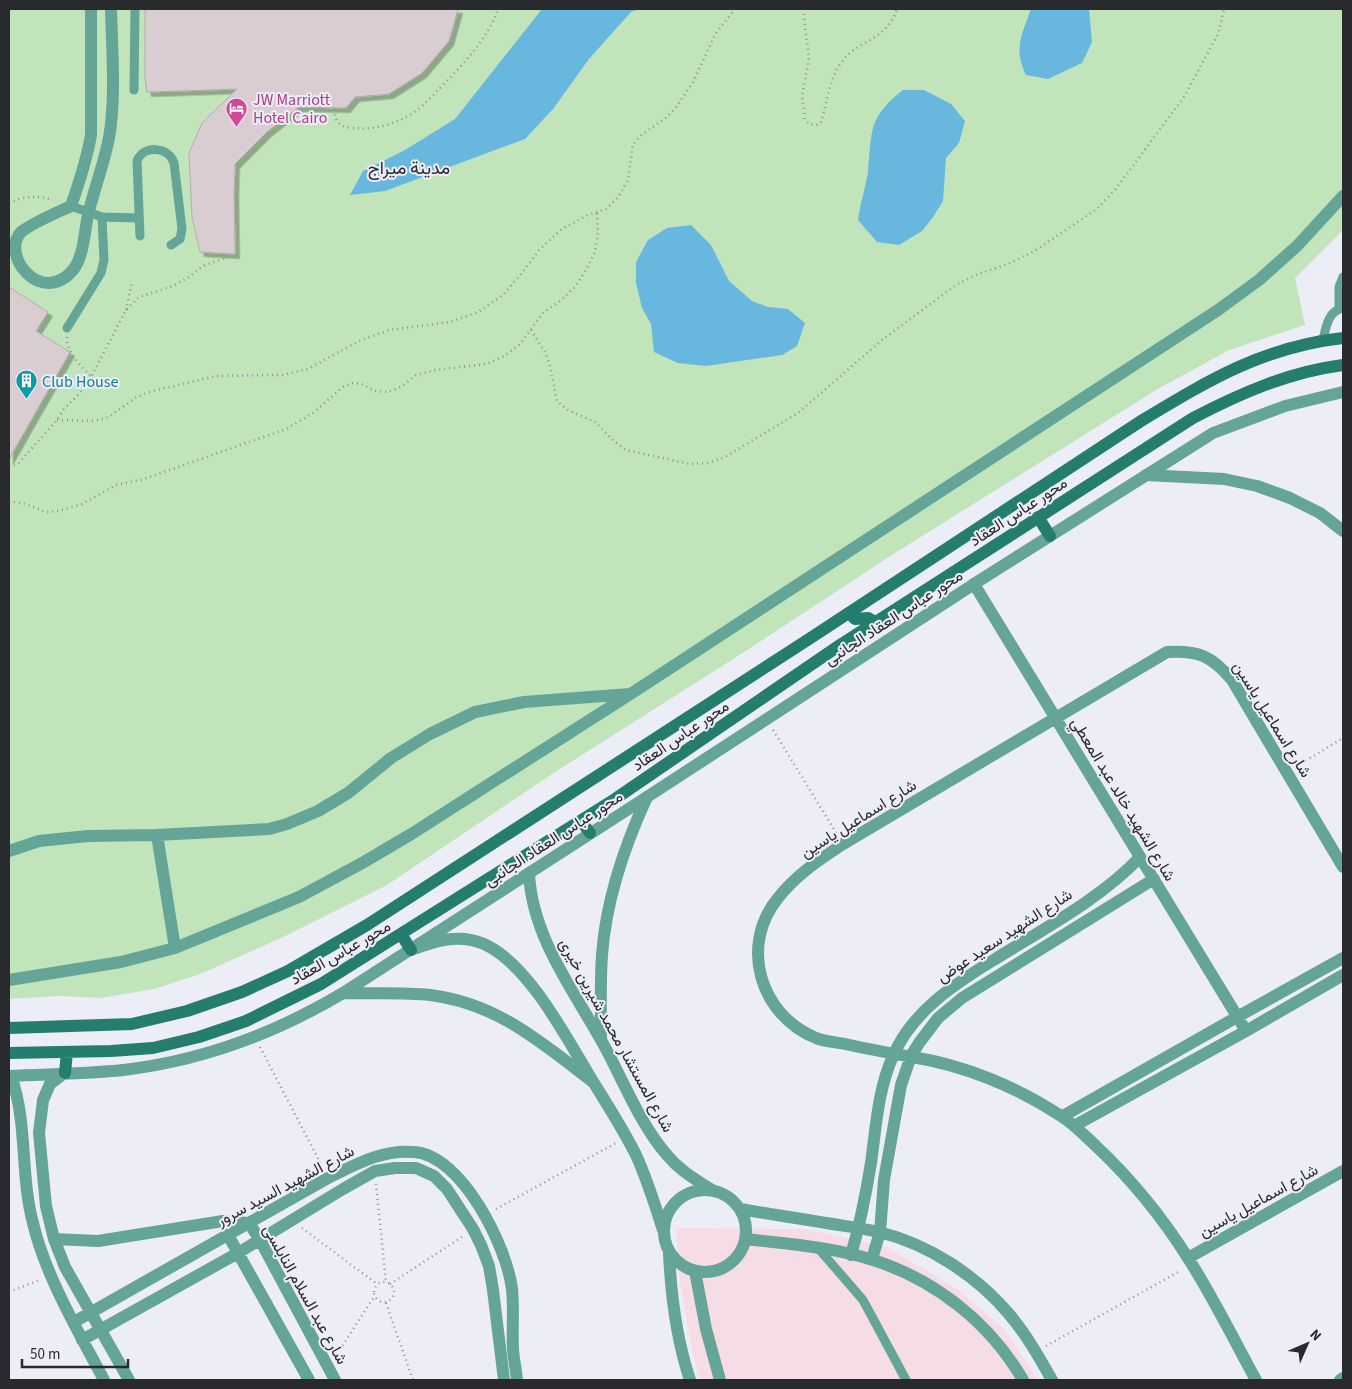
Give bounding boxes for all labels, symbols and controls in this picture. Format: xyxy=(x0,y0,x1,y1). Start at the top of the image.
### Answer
place label: JW Marriott Hotel Cairo xyxy=(253,89,331,129)
hotel icon: JW Marriott Hotel Cairo xyxy=(225,96,249,127)
district label: مدينة ميراج xyxy=(368,156,450,181)
building icon: Club House xyxy=(14,369,38,400)
place label: Club House xyxy=(42,371,118,393)
street label: محور عباس العقاد xyxy=(965,472,1072,552)
street label: محور عباس العقاد الجانبى xyxy=(820,565,967,671)
street label: شارع اسماعيل ياسين xyxy=(1227,657,1317,782)
street label: محور عباس العقاد xyxy=(628,695,733,776)
street label: شارع الشهيد خالد عبد المعطي xyxy=(1064,714,1181,887)
street label: شارع اسماعيل ياسين xyxy=(796,774,921,864)
street label: محور عباس العقاد الجانبى xyxy=(480,786,627,892)
street label: شارع الشهيد سعيد عوض xyxy=(933,884,1077,988)
street label: محور عباس العقاد xyxy=(286,915,395,991)
street label: شارع المستشار محمد شيرين خيرى xyxy=(553,934,679,1136)
street label: شارع الشهيد السيد سرور xyxy=(212,1140,358,1232)
street label: شارع اسماعيل ياسين xyxy=(1195,1159,1322,1243)
street label: شارع عبد السلام النابلسى xyxy=(258,1221,353,1368)
north arrow xyxy=(1282,1319,1332,1369)
text: N xyxy=(1305,1325,1326,1346)
scale bar xyxy=(22,1336,129,1368)
text: 50 m xyxy=(30,1344,60,1365)

